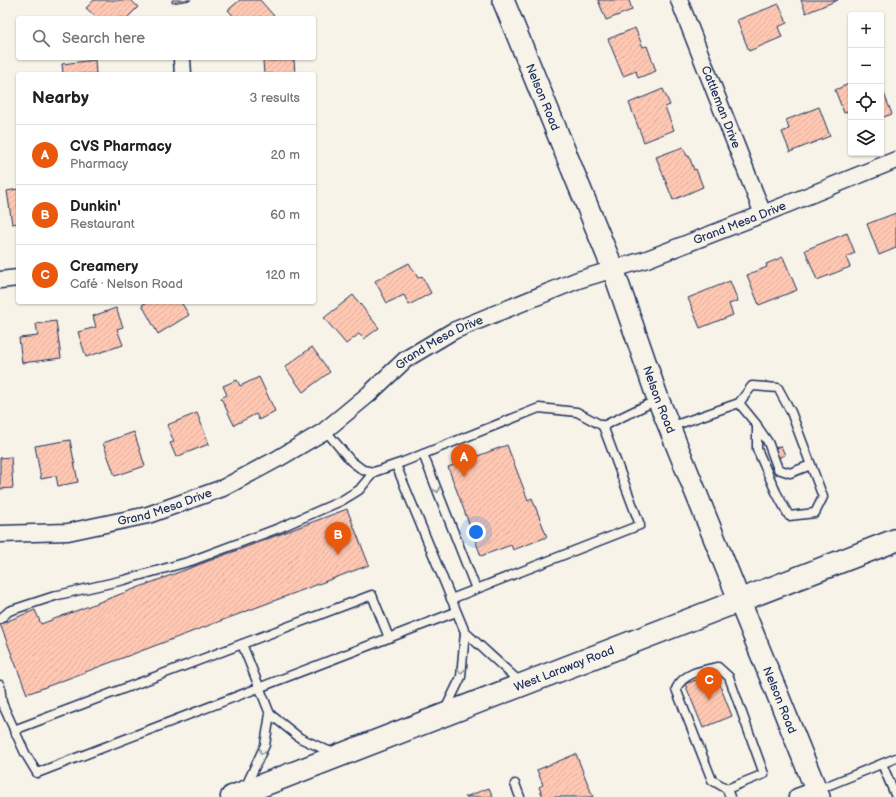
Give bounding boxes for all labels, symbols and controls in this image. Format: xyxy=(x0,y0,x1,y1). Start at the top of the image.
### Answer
map controls xyxy=(848,12,884,156)
button: + xyxy=(848,12,884,48)
search box xyxy=(16,16,316,60)
icon: search xyxy=(30,27,52,49)
text: Search here xyxy=(62,29,145,48)
button: − xyxy=(848,48,884,84)
street label: Nelson Road xyxy=(522,62,563,133)
street label: Cattleman Drive xyxy=(698,64,744,151)
button: locate xyxy=(848,84,884,120)
text: Nearby xyxy=(32,88,89,108)
text: 3 results xyxy=(249,90,300,106)
button: layers xyxy=(848,120,884,156)
text: CVS Pharmacy xyxy=(70,137,172,156)
text: A xyxy=(41,147,49,163)
text: 20 m xyxy=(270,147,300,163)
text: Pharmacy xyxy=(70,156,128,172)
text: Dunkin' xyxy=(70,197,121,216)
street label: Grand Mesa Drive xyxy=(691,198,788,248)
text: B xyxy=(40,207,50,223)
text: 60 m xyxy=(270,207,300,223)
text: Restaurant xyxy=(70,216,135,232)
text: Creamery xyxy=(70,257,138,276)
text: C xyxy=(40,267,50,283)
text: 120 m xyxy=(265,267,300,283)
text: Café · Nelson Road xyxy=(70,276,183,292)
street label: Grand Mesa Drive xyxy=(392,313,485,373)
street label: Nelson Road xyxy=(639,364,678,436)
pin: A xyxy=(451,444,477,477)
street label: Grand Mesa Drive xyxy=(116,486,214,529)
one-way arrow xyxy=(433,487,441,494)
pin: B xyxy=(325,522,351,555)
your location xyxy=(466,522,486,542)
street label: West Laraway Road xyxy=(512,643,617,695)
street label: Nelson Road xyxy=(759,665,800,736)
pin: C xyxy=(696,667,722,700)
one-way arrow xyxy=(457,668,466,674)
one-way arrow xyxy=(259,748,267,755)

